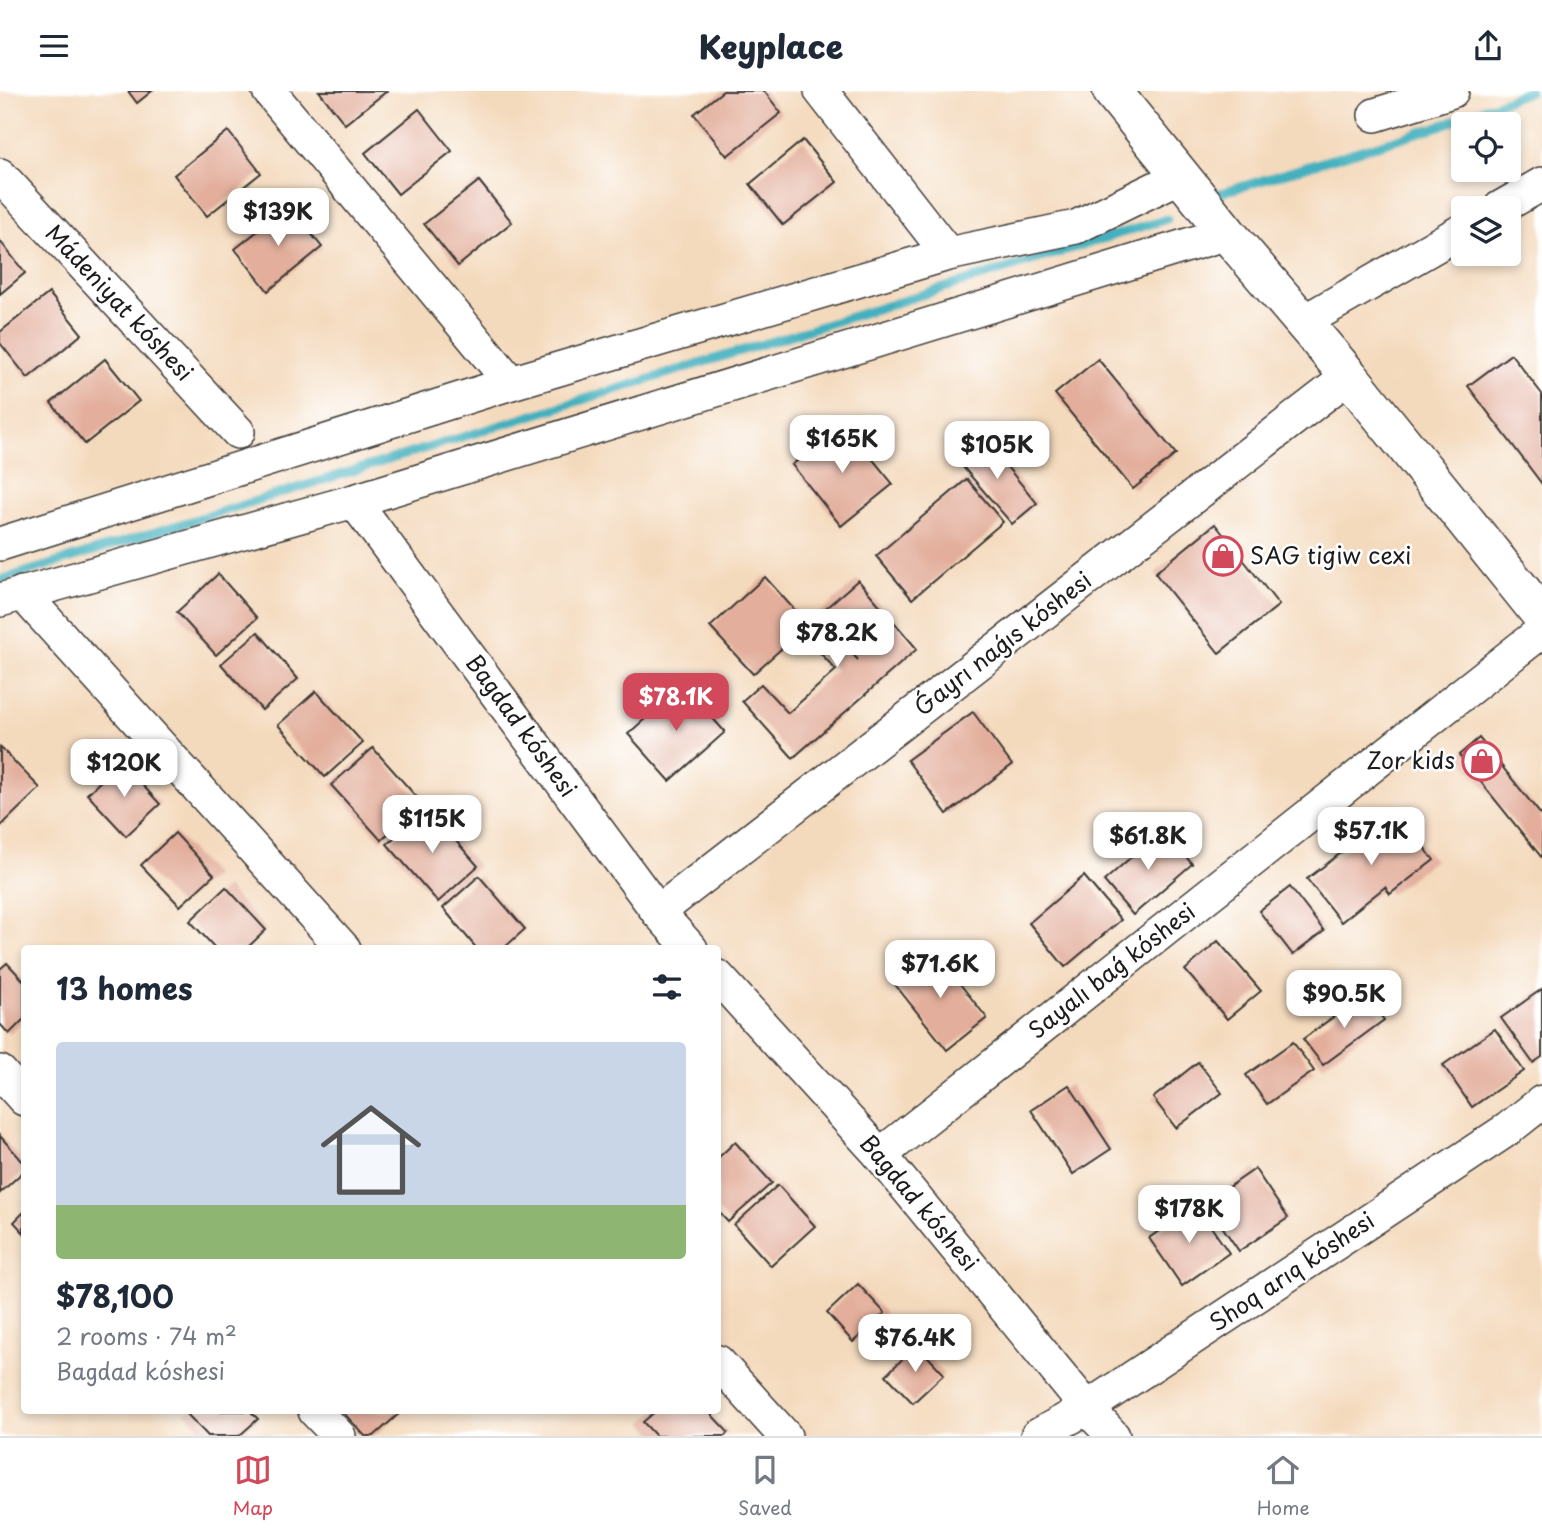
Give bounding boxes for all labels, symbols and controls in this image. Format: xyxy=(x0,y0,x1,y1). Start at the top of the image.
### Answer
text: Keyplace xyxy=(699,22,843,70)
icon: menu xyxy=(35,27,73,65)
icon: share xyxy=(1469,27,1507,65)
map controls xyxy=(1451,112,1521,266)
button: locate xyxy=(1451,112,1521,182)
pin: $139K xyxy=(229,188,327,248)
text: $139K xyxy=(243,193,313,228)
button: layers xyxy=(1451,196,1521,266)
street label: Mádeniyat kóshesi xyxy=(38,216,202,388)
pin: $165K xyxy=(793,415,891,475)
text: $165K xyxy=(806,420,878,455)
pin: $105K xyxy=(948,421,1046,481)
text: $105K xyxy=(960,426,1034,461)
shop icon: SAG tigiw cexi xyxy=(1202,535,1244,577)
place label: SAG tigiw cexi xyxy=(1250,537,1412,572)
street label: Ǵayrı naǵıs kóshesi xyxy=(906,562,1098,723)
pin: $78.2K xyxy=(780,609,894,669)
text: $78.2K xyxy=(796,614,878,649)
street label: Bagdad kóshesi xyxy=(458,646,586,804)
pin: $78.1K xyxy=(619,673,733,733)
text: $78.1K xyxy=(639,678,713,713)
pin: $120K xyxy=(75,739,173,799)
shop icon: Zor kids xyxy=(1461,740,1503,782)
place label: Zor kids xyxy=(1366,742,1455,777)
text: $120K xyxy=(86,744,162,779)
pin: $115K xyxy=(383,795,481,855)
text: $115K xyxy=(398,800,466,835)
pin: $57.1K xyxy=(1314,807,1428,867)
text: $57.1K xyxy=(1334,812,1408,847)
pin: $61.8K xyxy=(1091,813,1205,872)
text: $61.8K xyxy=(1109,817,1187,852)
street label: Sayalı baǵ kóshesi xyxy=(1020,893,1202,1046)
pin: $71.6K xyxy=(883,941,997,1000)
text: $71.6K xyxy=(901,945,979,980)
text: 13 homes xyxy=(56,965,193,1010)
icon: filters xyxy=(648,968,686,1006)
pin: $90.5K xyxy=(1287,971,1401,1030)
text: $90.5K xyxy=(1302,975,1386,1010)
icon: home xyxy=(308,1087,434,1213)
street label: Bagdad kóshesi xyxy=(852,1126,988,1278)
pin: $178K xyxy=(1140,1185,1238,1245)
text: $178K xyxy=(1154,1190,1224,1225)
street label: Shoq arıq kóshesi xyxy=(1201,1202,1381,1339)
text: $78,100 xyxy=(56,1273,174,1318)
pin: $76.4K xyxy=(858,1315,972,1374)
text: 2 rooms · 74 m² xyxy=(56,1318,237,1353)
text: $76.4K xyxy=(874,1319,956,1354)
text: Bagdad kóshesi xyxy=(56,1353,225,1388)
tab: Map xyxy=(232,1451,273,1521)
tab: Saved xyxy=(738,1451,792,1521)
tab: Home xyxy=(1257,1451,1310,1521)

